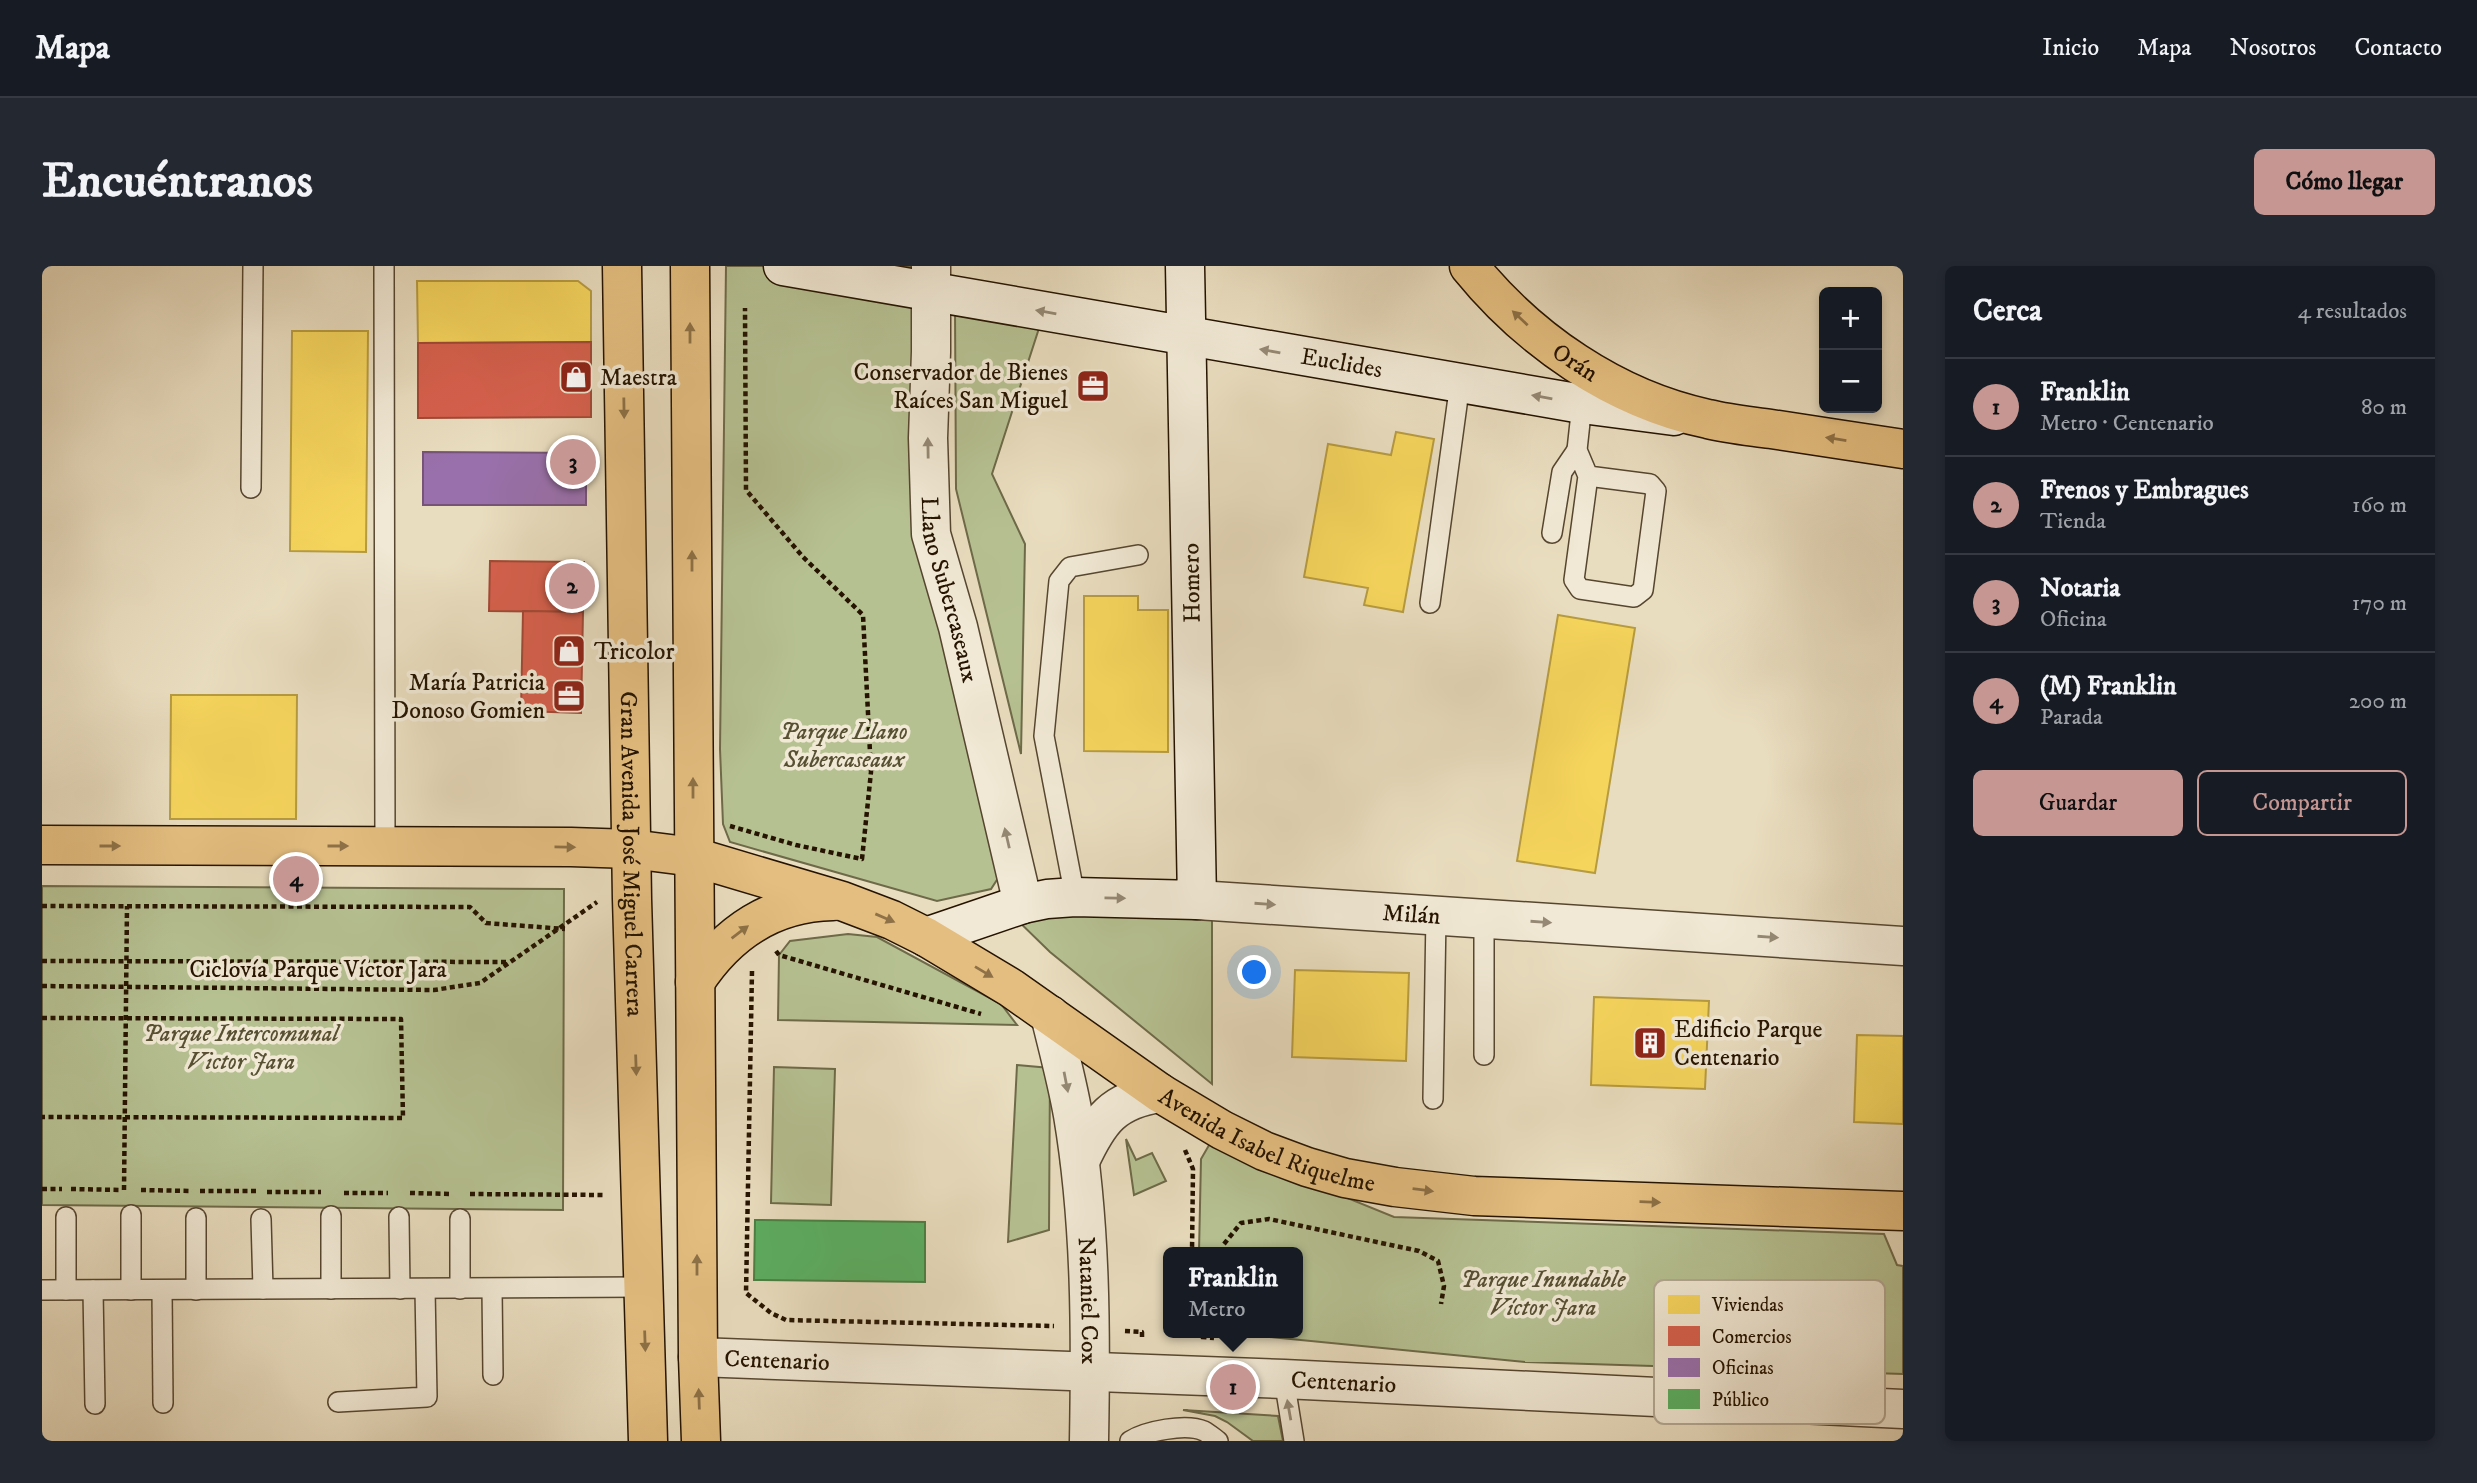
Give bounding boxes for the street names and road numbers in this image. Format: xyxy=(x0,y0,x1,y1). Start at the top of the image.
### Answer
street label: Orán xyxy=(1546,337,1604,389)
street label: Euclides xyxy=(1298,342,1385,385)
street label: Llano Subercaseaux xyxy=(914,496,985,686)
street label: Homero xyxy=(1176,543,1208,623)
street label: Gran Avenida José Miguel Carrera xyxy=(613,691,649,1018)
street label: Milán xyxy=(1382,898,1442,932)
street label: Ciclovía Parque Víctor Jara xyxy=(189,955,448,985)
street label: Avenida Isabel Riquelme xyxy=(1153,1082,1377,1199)
street label: Nataniel Cox xyxy=(1071,1236,1104,1365)
street label: Centenario xyxy=(724,1344,830,1378)
street label: Centenario xyxy=(1290,1365,1397,1400)

